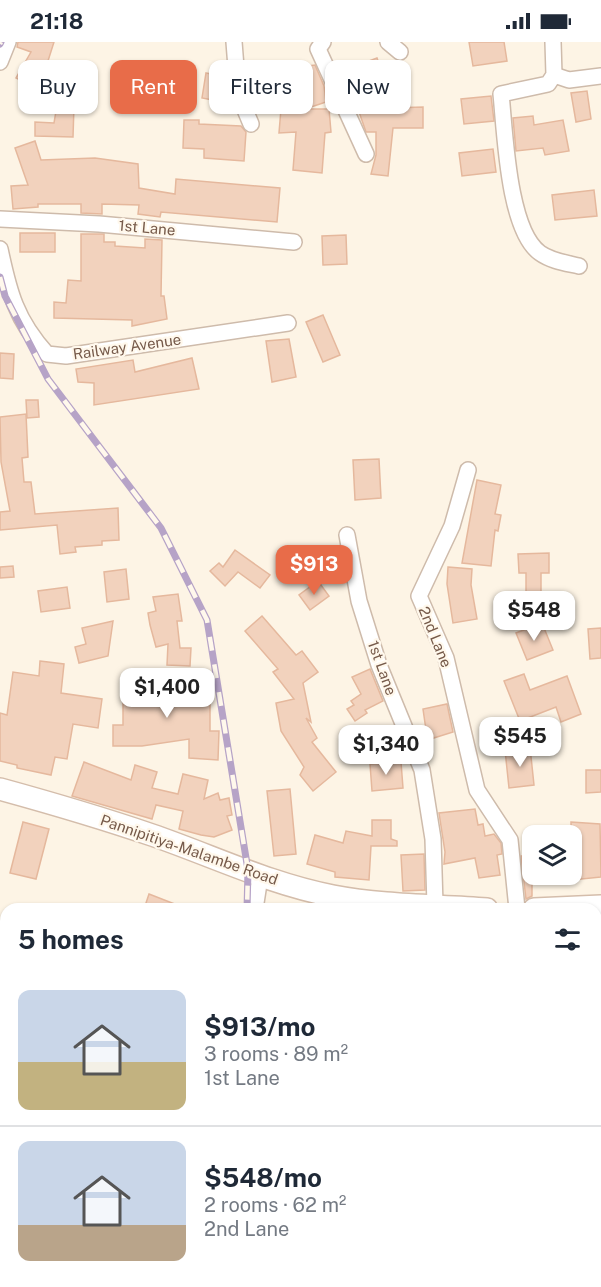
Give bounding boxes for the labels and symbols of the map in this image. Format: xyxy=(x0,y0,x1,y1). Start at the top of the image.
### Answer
street label: 1st Lane xyxy=(118,217,176,238)
street label: Railway Avenue xyxy=(72,330,182,363)
pin: $913 xyxy=(278,545,350,596)
pin: $548 xyxy=(498,591,570,642)
street label: 2nd Lane xyxy=(416,604,455,670)
street label: 1st Lane xyxy=(365,638,400,697)
pin: $1,400 xyxy=(118,668,216,719)
pin: $545 xyxy=(484,717,556,768)
pin: $1,340 xyxy=(337,725,435,776)
street label: Pannipitiya-Malambe Road xyxy=(98,811,280,888)

